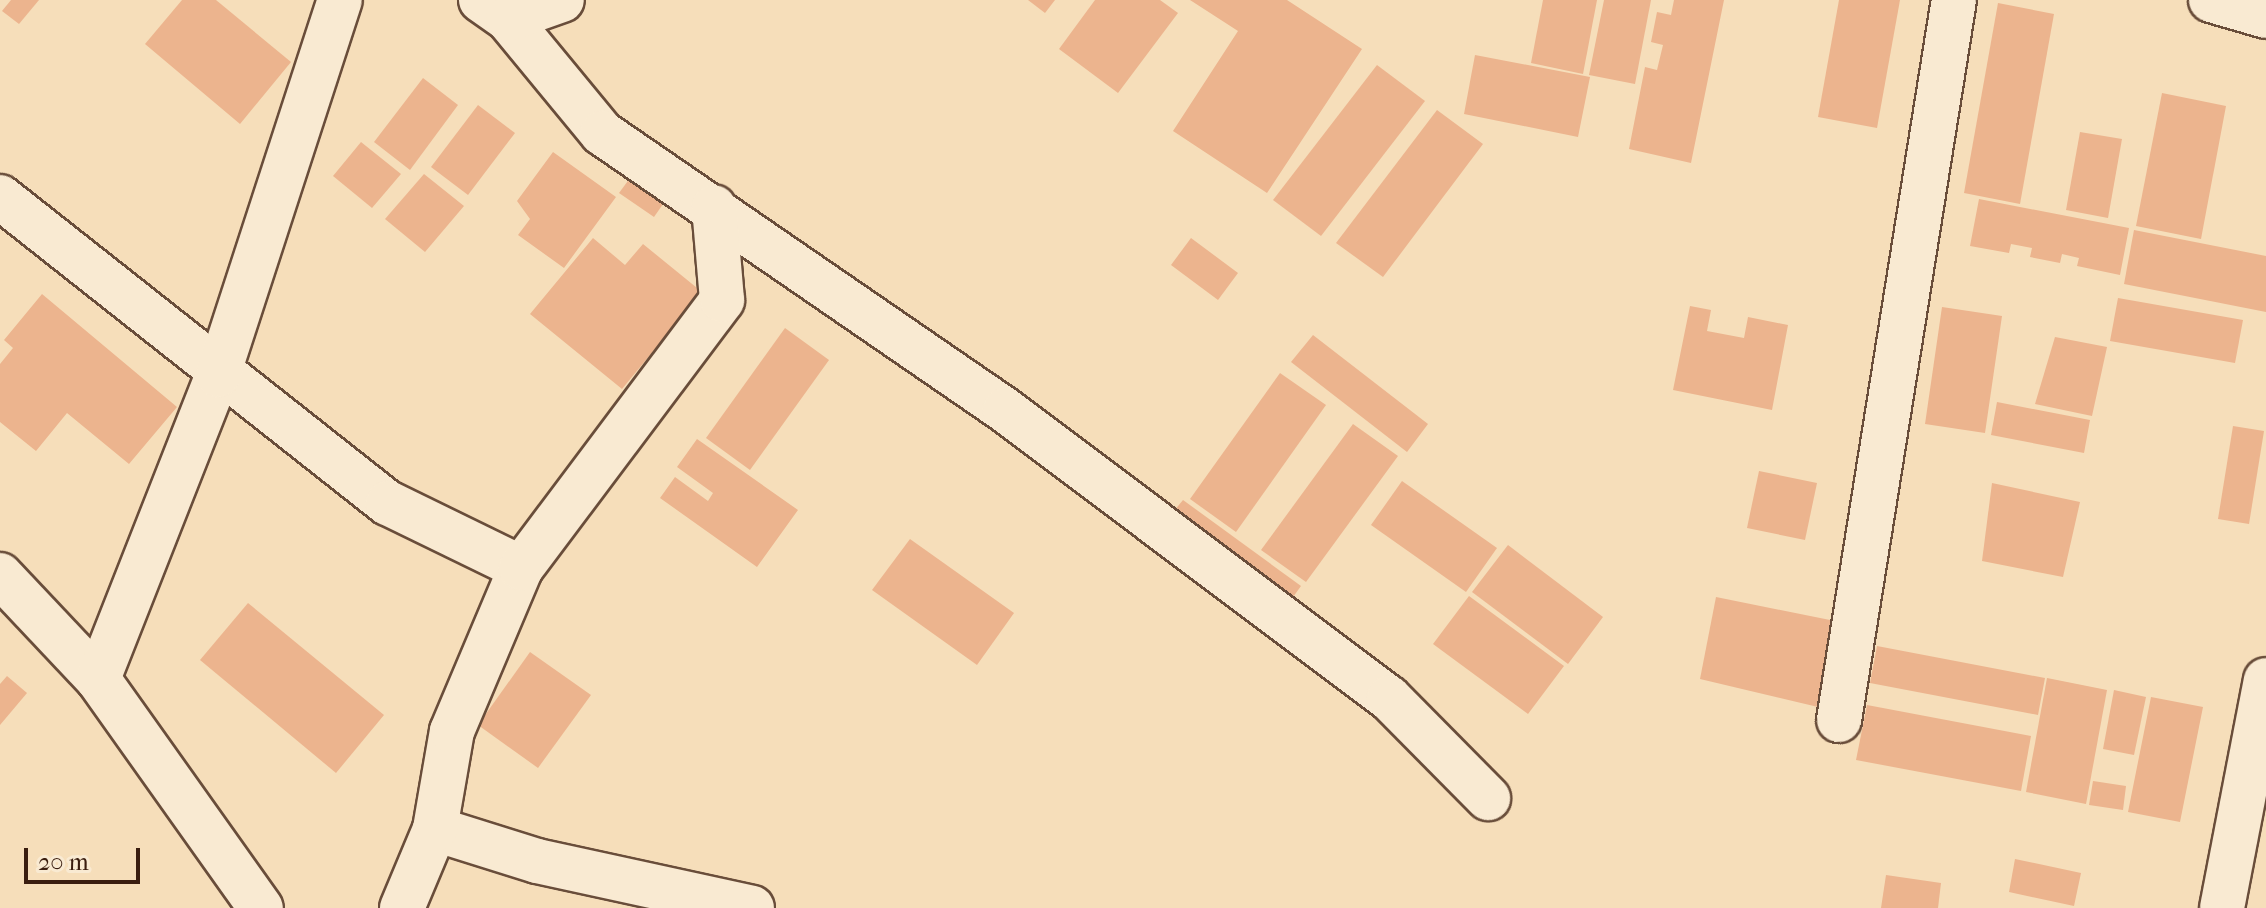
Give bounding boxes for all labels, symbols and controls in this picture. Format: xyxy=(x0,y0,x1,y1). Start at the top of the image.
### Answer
scale bar xyxy=(28,832,144,882)
text: 20 m xyxy=(38,848,89,876)

